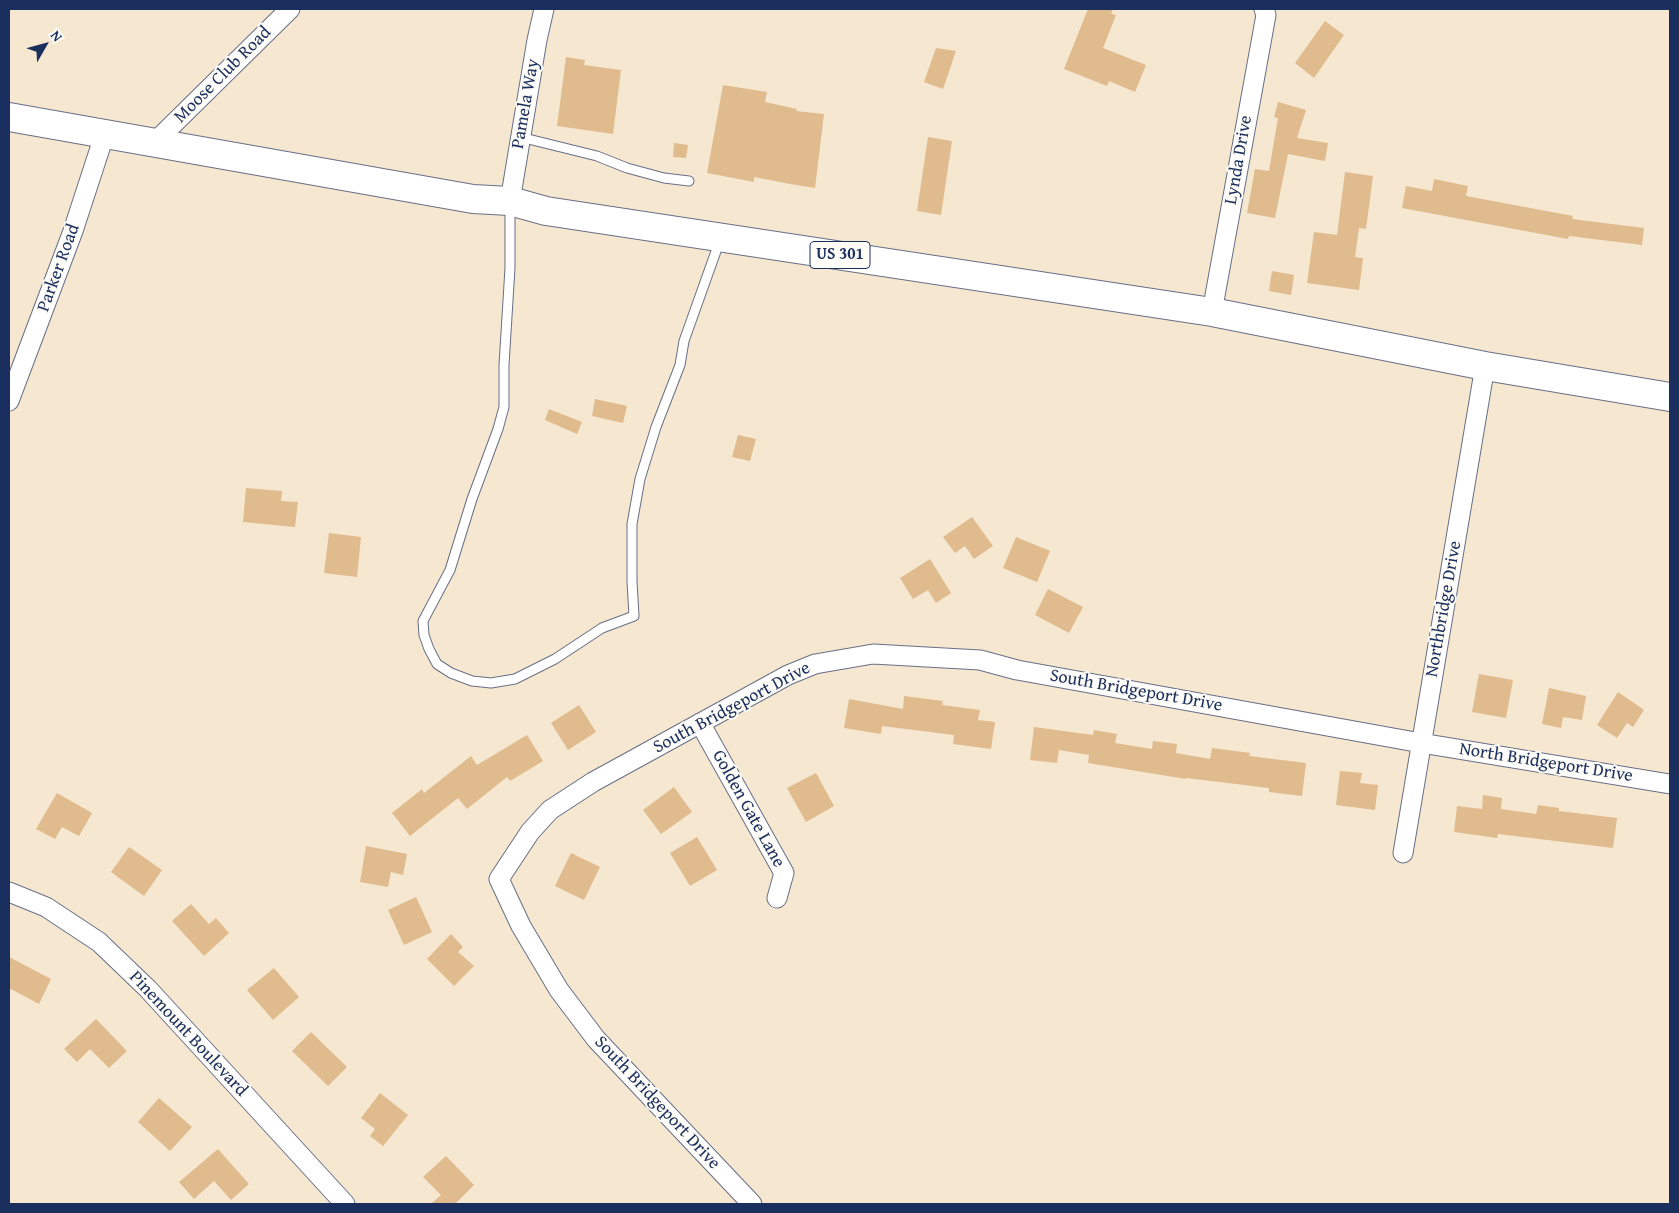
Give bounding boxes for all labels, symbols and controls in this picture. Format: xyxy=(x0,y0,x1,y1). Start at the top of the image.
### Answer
north arrow xyxy=(20,20,70,70)
street label: Moose Club Road xyxy=(170,22,276,128)
text: N xyxy=(46,26,68,46)
street label: Pamela Way xyxy=(507,57,545,151)
street label: Lynda Drive xyxy=(1221,114,1257,206)
street label: Parker Road xyxy=(33,221,85,315)
road number: US 301 xyxy=(810,242,870,268)
street label: Northbridge Drive xyxy=(1421,539,1467,679)
street label: South Bridgeport Drive xyxy=(650,657,814,759)
street label: South Bridgeport Drive xyxy=(1048,665,1224,717)
street label: North Bridgeport Drive xyxy=(1458,739,1634,787)
street label: Golden Gate Lane xyxy=(707,747,789,871)
street label: Pinemount Boulevard xyxy=(124,967,252,1101)
street label: South Bridgeport Drive xyxy=(589,1032,725,1174)

